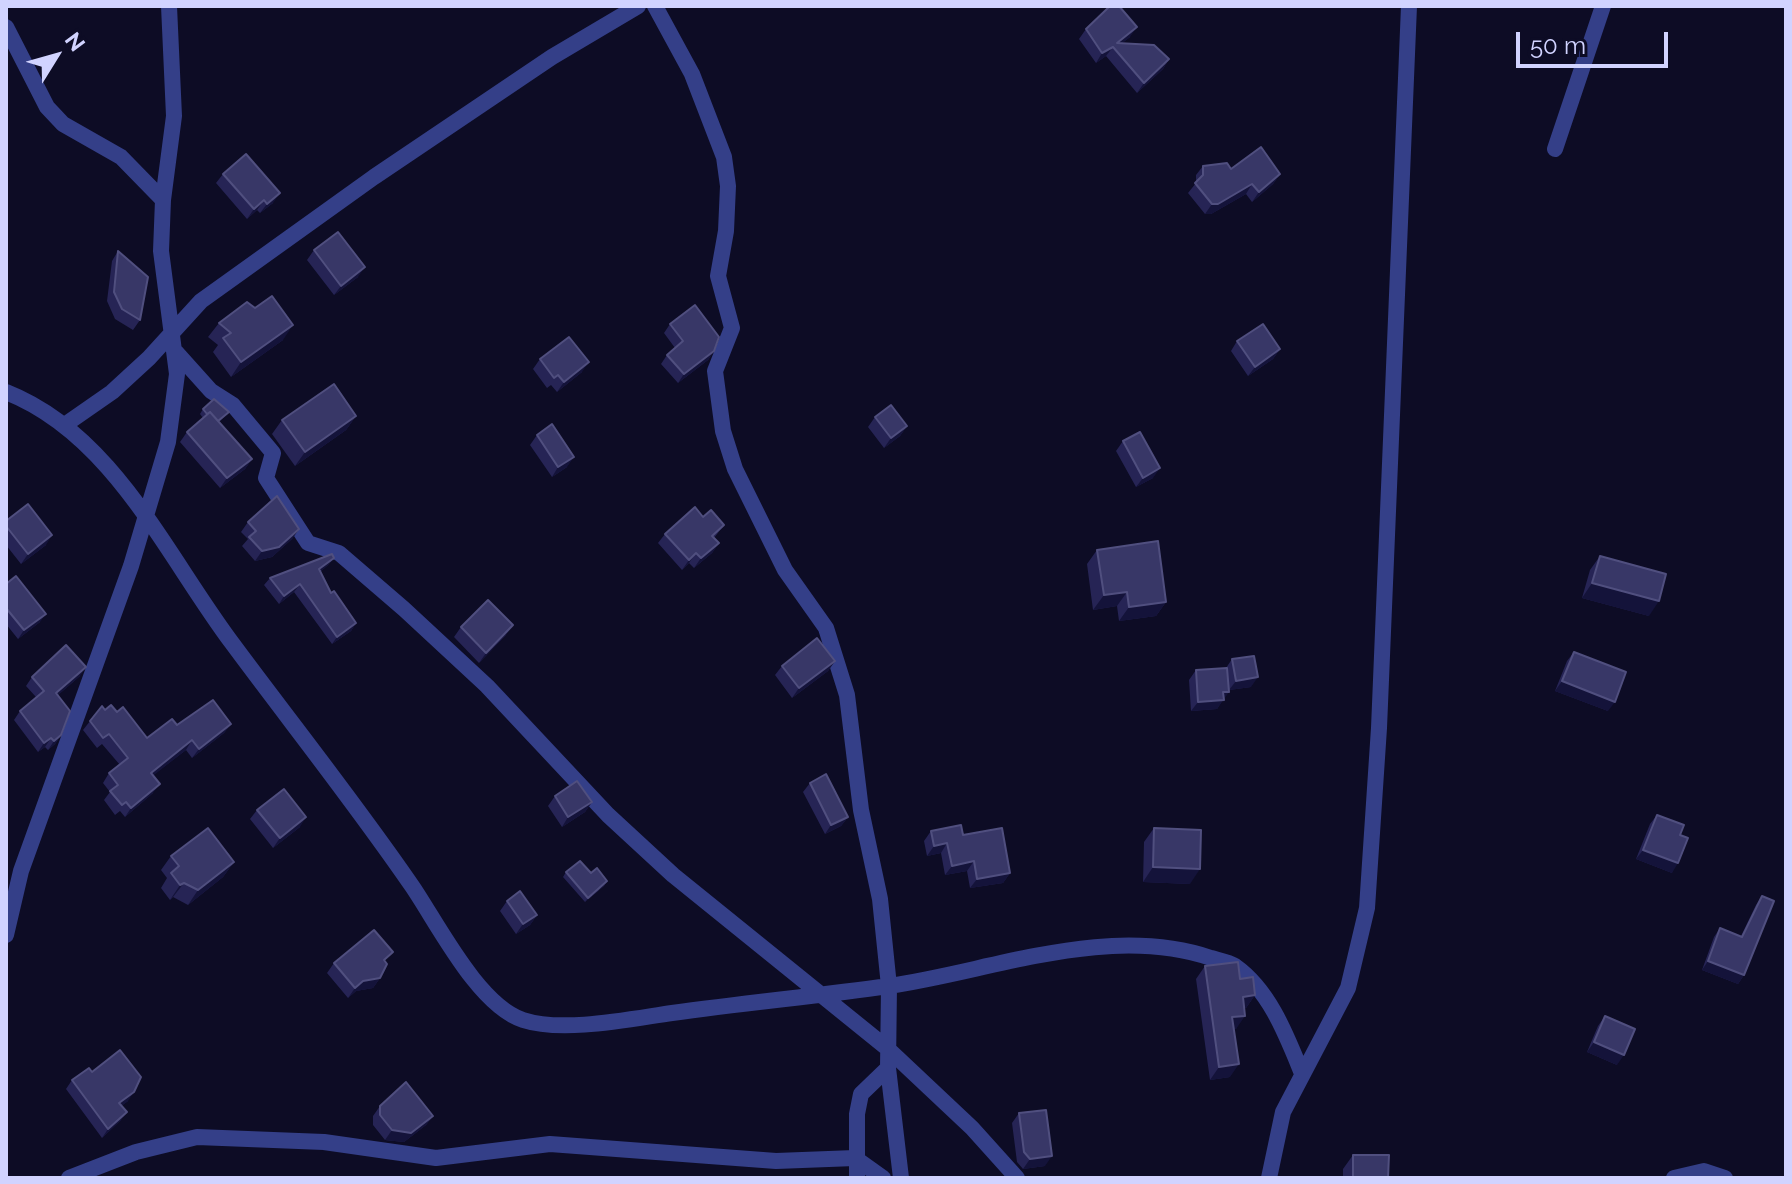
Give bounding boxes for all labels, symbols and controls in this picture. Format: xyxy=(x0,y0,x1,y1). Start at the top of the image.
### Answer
north arrow xyxy=(16,16,96,96)
scale bar xyxy=(1520,16,1672,66)
text: N xyxy=(60,27,91,56)
text: 50 m xyxy=(1530,31,1586,60)

